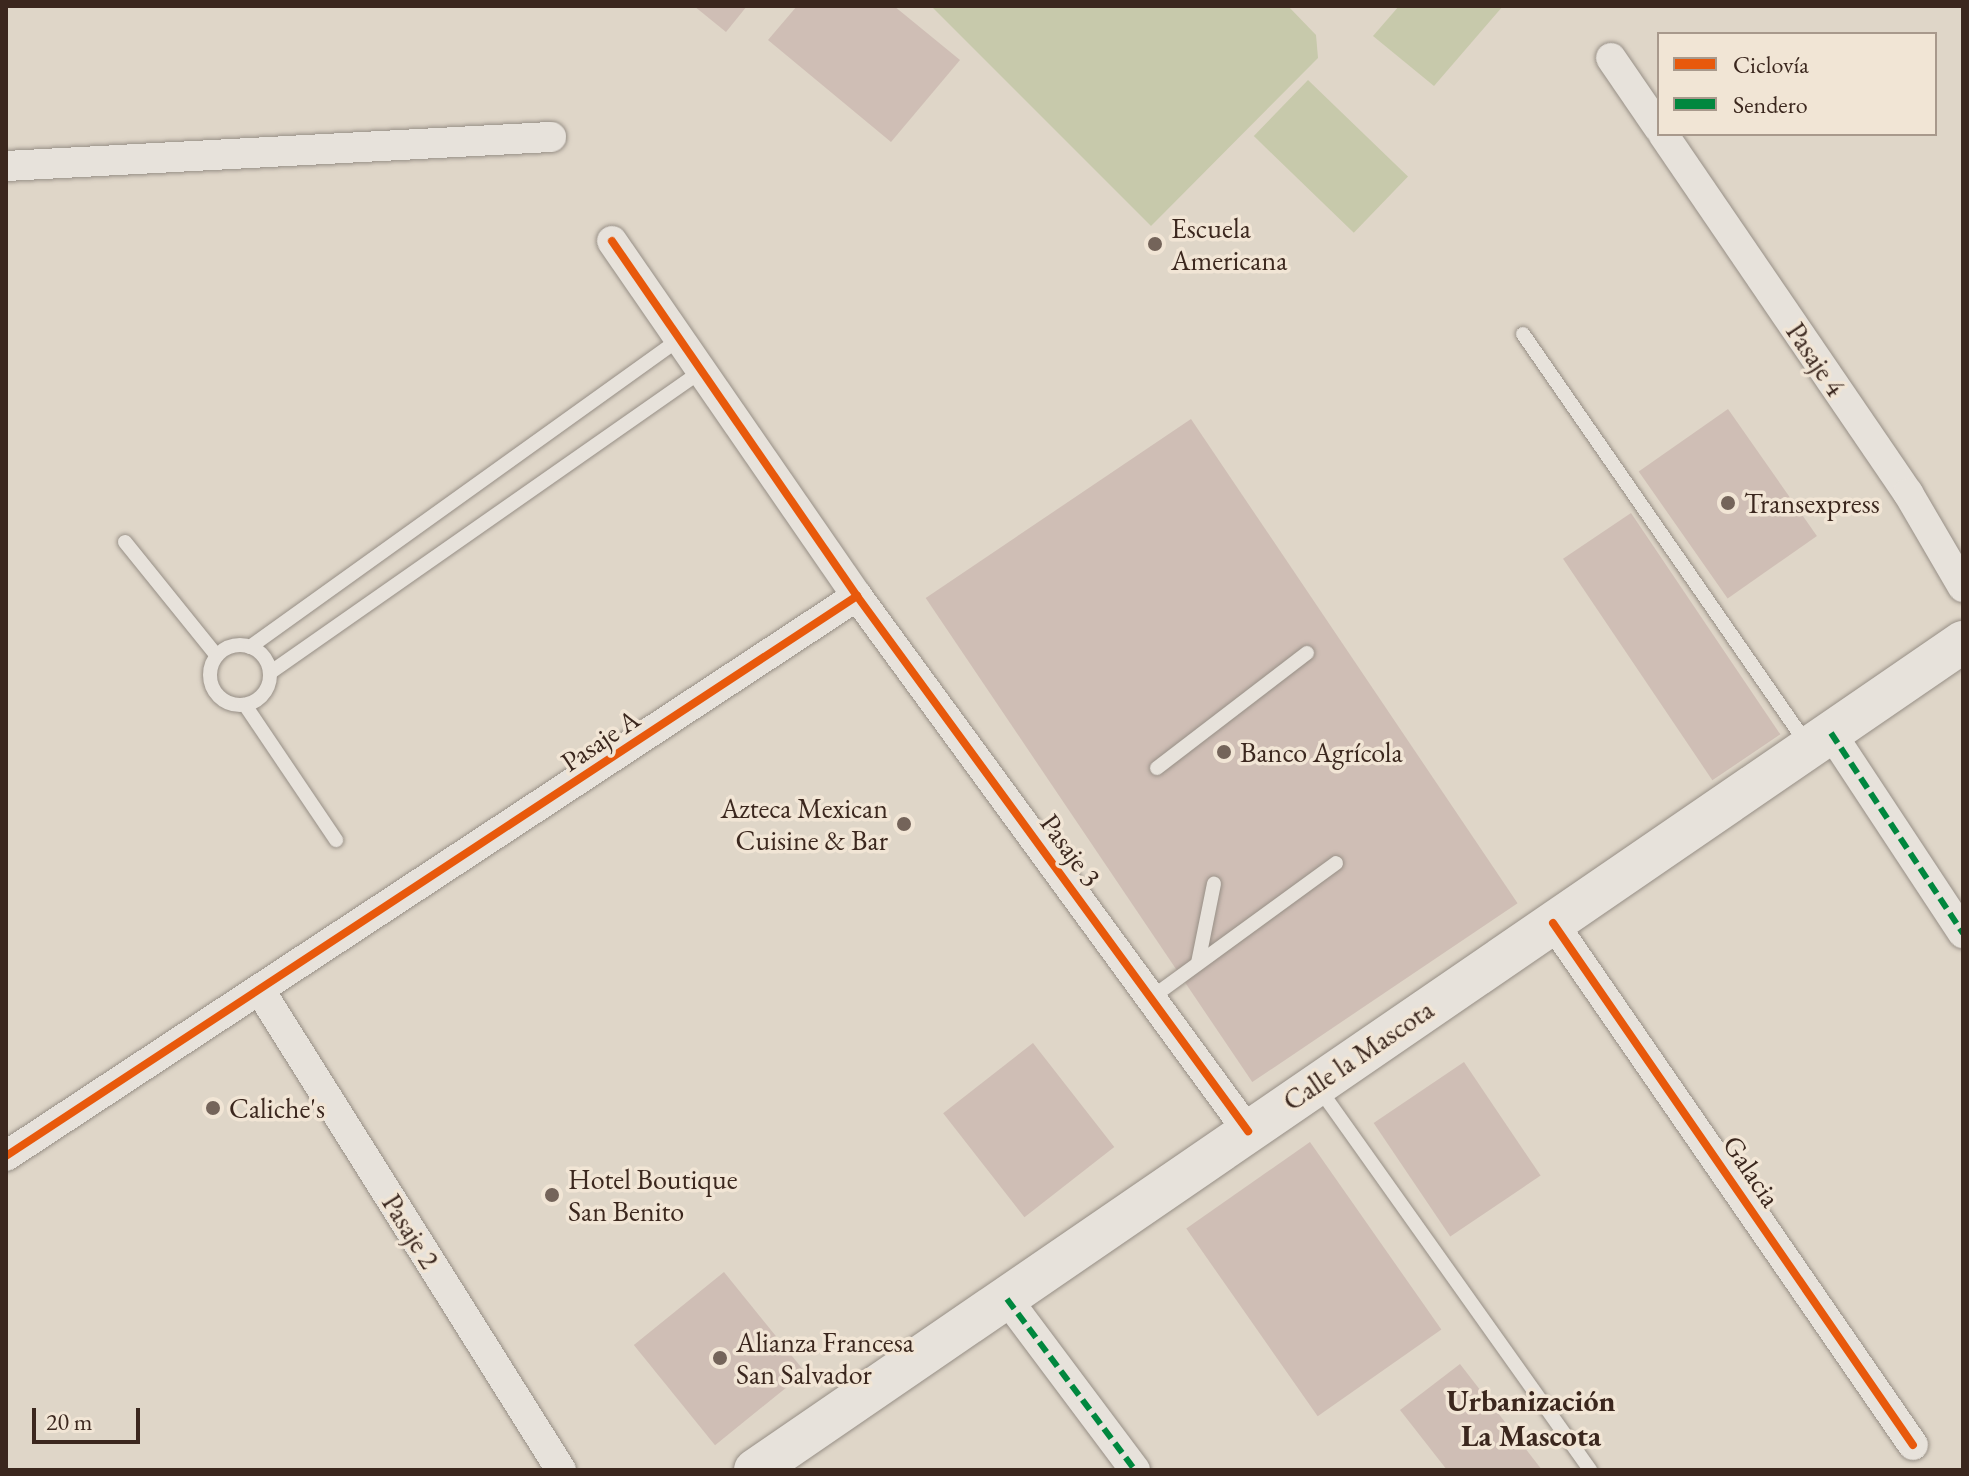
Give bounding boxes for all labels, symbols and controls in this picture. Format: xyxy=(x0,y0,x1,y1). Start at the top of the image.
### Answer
legend xyxy=(1657,32,1937,136)
text: Ciclovía xyxy=(1733,49,1809,80)
text: Sendero xyxy=(1733,89,1808,120)
place label: Escuela Americana xyxy=(1171,211,1287,277)
marker: Escuela Americana xyxy=(1146,235,1164,253)
street label: Pasaje 4 xyxy=(1779,316,1853,402)
place label: Transexpress xyxy=(1744,486,1880,520)
marker: Transexpress xyxy=(1719,494,1737,512)
street label: Pasaje A xyxy=(554,702,646,778)
place label: Banco Agrícola xyxy=(1240,735,1403,769)
marker: Banco Agrícola xyxy=(1215,743,1233,761)
place label: Azteca Mexican Cuisine & Bar xyxy=(720,791,888,857)
street label: Pasaje 3 xyxy=(1033,807,1109,893)
marker: Azteca Mexican Cuisine & Bar xyxy=(895,815,913,833)
street label: Calle la Mascota xyxy=(1276,992,1440,1118)
place label: Caliche's xyxy=(229,1091,325,1125)
marker: Caliche's xyxy=(204,1099,222,1117)
street label: Galacia xyxy=(1716,1129,1788,1213)
place label: Hotel Boutique San Benito xyxy=(568,1162,738,1228)
marker: Hotel Boutique San Benito xyxy=(543,1186,561,1204)
street label: Pasaje 2 xyxy=(375,1188,447,1274)
place label: Alianza Francesa San Salvador xyxy=(736,1325,914,1391)
marker: Alianza Francesa San Salvador xyxy=(711,1349,729,1367)
district label: Urbanización La Mascota xyxy=(1446,1383,1616,1454)
scale bar xyxy=(36,1392,144,1442)
text: 20 m xyxy=(46,1406,93,1437)

